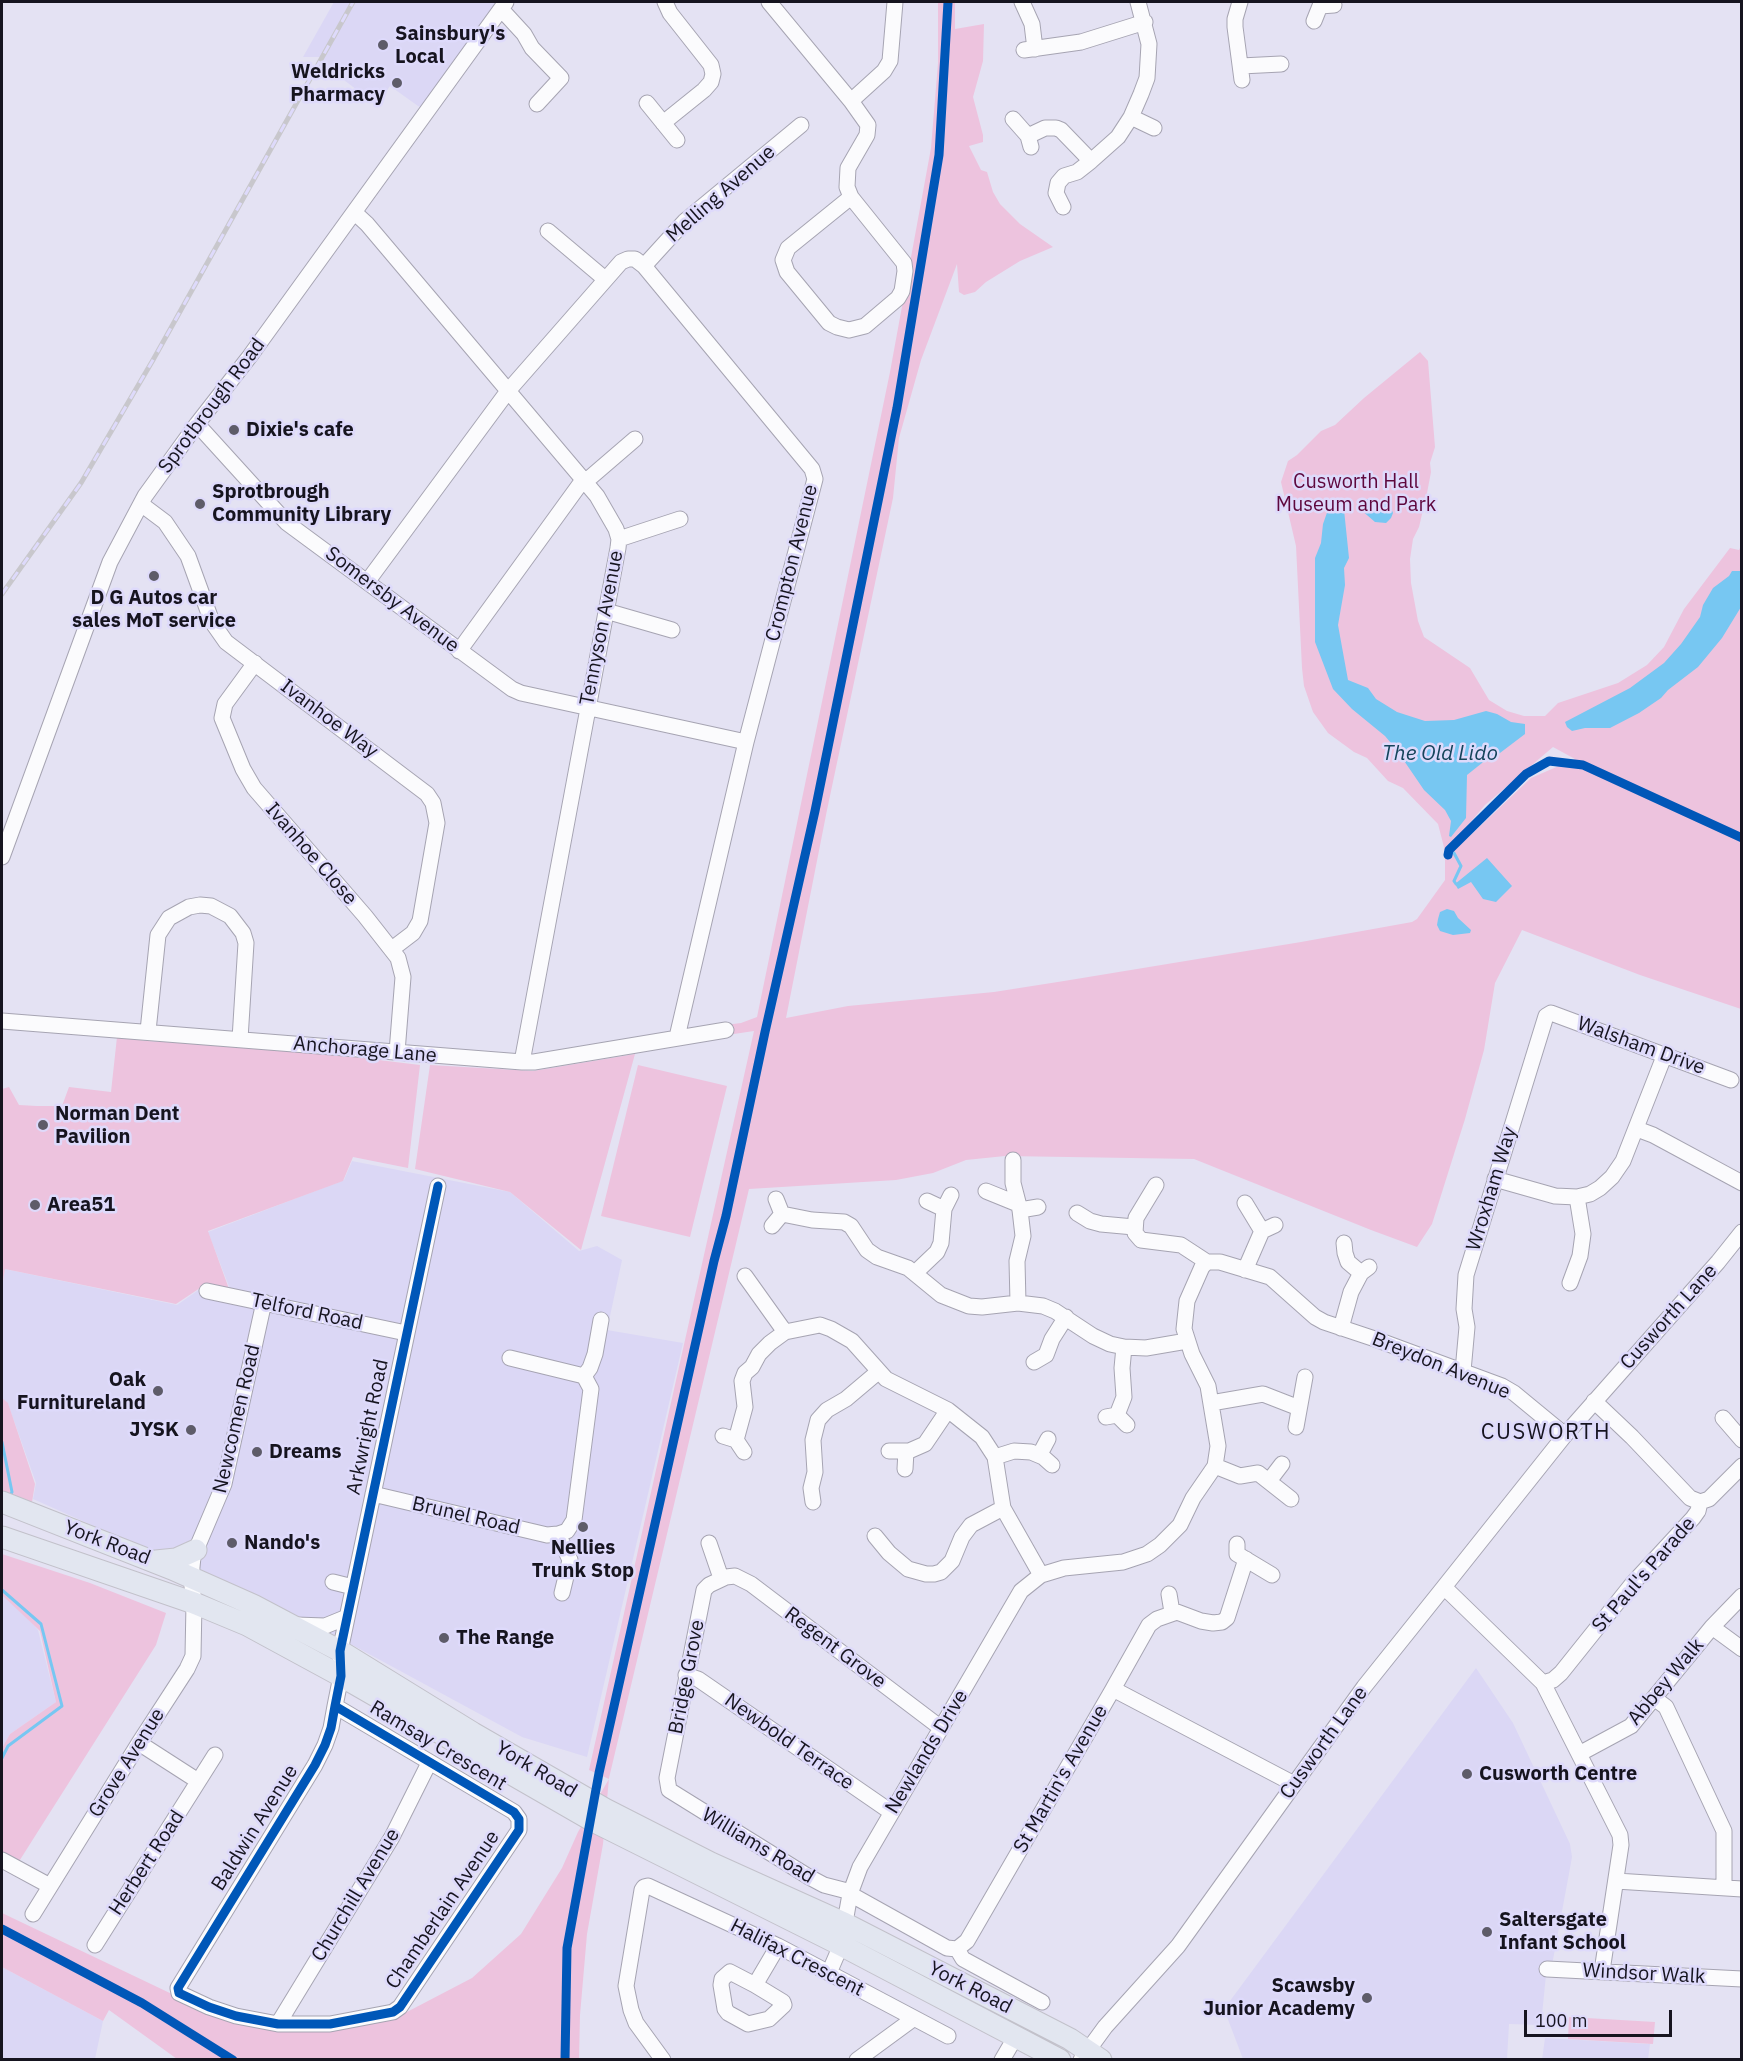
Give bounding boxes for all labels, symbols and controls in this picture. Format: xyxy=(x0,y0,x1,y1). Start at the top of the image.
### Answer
place label: Sainsbury's Local xyxy=(395,22,505,69)
marker: Sainsbury's Local xyxy=(376,38,390,52)
place label: Weldricks Pharmacy xyxy=(290,60,385,107)
marker: Weldricks Pharmacy xyxy=(390,76,404,90)
street label: Melling Avenue xyxy=(662,140,780,248)
street label: Sprotbrough Road xyxy=(153,334,271,478)
place label: Dixie's cafe xyxy=(246,418,354,442)
marker: Dixie's cafe xyxy=(227,423,241,437)
park label: Cusworth Hall Museum and Park xyxy=(1276,470,1436,517)
place label: Sprotbrough Community Library xyxy=(212,480,391,527)
street label: Crompton Avenue xyxy=(761,482,823,644)
marker: Sprotbrough Community Library xyxy=(193,497,207,511)
street label: Somersby Avenue xyxy=(320,542,464,658)
street label: Tennyson Avenue xyxy=(575,548,629,708)
marker: D G Autos car sales MoT service xyxy=(147,569,161,583)
place label: D G Autos car sales MoT service xyxy=(72,586,236,633)
street label: Ivanhoe Way xyxy=(275,674,383,764)
water label: The Old Lido xyxy=(1382,741,1498,767)
street label: Ivanhoe Close xyxy=(260,798,362,910)
street label: Walsham Drive xyxy=(1574,1012,1708,1080)
street label: Anchorage Lane xyxy=(292,1032,438,1068)
place label: Norman Dent Pavilion xyxy=(55,1102,179,1149)
marker: Norman Dent Pavilion xyxy=(36,1118,50,1132)
street label: Wroxham Way xyxy=(1462,1124,1522,1254)
place label: Area51 xyxy=(47,1193,115,1217)
marker: Area51 xyxy=(28,1198,42,1212)
street label: Cusworth Lane xyxy=(1615,1259,1723,1375)
street label: Telford Road xyxy=(249,1288,365,1336)
street label: Breydon Avenue xyxy=(1368,1327,1514,1405)
street label: Newcomen Road xyxy=(208,1342,266,1496)
street label: Arkwright Road xyxy=(342,1357,394,1497)
place label: Oak Furnitureland xyxy=(17,1368,146,1415)
marker: Oak Furnitureland xyxy=(151,1384,165,1398)
place label: JYSK xyxy=(129,1418,179,1442)
district label: CUSWORTH xyxy=(1481,1420,1611,1446)
marker: JYSK xyxy=(184,1423,198,1437)
place label: Dreams xyxy=(269,1440,341,1464)
marker: Dreams xyxy=(250,1445,264,1459)
street label: Brunel Road xyxy=(410,1492,522,1540)
street label: St Paul's Parade xyxy=(1587,1512,1701,1638)
street label: York Road xyxy=(60,1516,154,1570)
marker: Nellies Trunk Stop xyxy=(576,1520,590,1534)
place label: Nando's xyxy=(244,1531,320,1555)
marker: Nando's xyxy=(225,1536,239,1550)
place label: Nellies Trunk Stop xyxy=(532,1536,634,1583)
street label: Regent Grove xyxy=(780,1602,890,1694)
street label: Bridge Grove xyxy=(664,1618,710,1736)
place label: The Range xyxy=(456,1626,554,1650)
marker: The Range xyxy=(437,1631,451,1645)
street label: Abbey Walk xyxy=(1623,1634,1709,1730)
street label: Cusworth Lane xyxy=(1275,1682,1373,1804)
street label: Newlands Drive xyxy=(881,1686,973,1818)
street label: Newbold Terrace xyxy=(720,1689,858,1795)
street label: Ramsay Crescent xyxy=(365,1696,511,1796)
street label: St Martin's Avenue xyxy=(1009,1701,1113,1857)
street label: Grove Avenue xyxy=(84,1704,170,1822)
street label: York Road xyxy=(491,1736,581,1804)
street label: Baldwin Avenue xyxy=(207,1761,303,1895)
place label: Cusworth Centre xyxy=(1479,1762,1637,1786)
marker: Cusworth Centre xyxy=(1460,1767,1474,1781)
street label: Williams Road xyxy=(697,1803,819,1889)
street label: Herbert Road xyxy=(104,1806,190,1920)
street label: Churchill Avenue xyxy=(307,1824,405,1966)
street label: Chamberlain Avenue xyxy=(381,1826,505,1994)
place label: Saltersgate Infant School xyxy=(1499,1908,1626,1955)
street label: Halifax Crescent xyxy=(726,1914,868,2002)
marker: Saltersgate Infant School xyxy=(1480,1925,1494,1939)
street label: York Road xyxy=(924,1957,1016,2019)
street label: Windsor Walk xyxy=(1582,1959,1706,1989)
place label: Scawsby Junior Academy xyxy=(1203,1974,1355,2021)
marker: Scawsby Junior Academy xyxy=(1360,1991,1374,2005)
scale bar xyxy=(1527,1998,1676,2036)
text: 100 m xyxy=(1535,2009,1587,2032)

